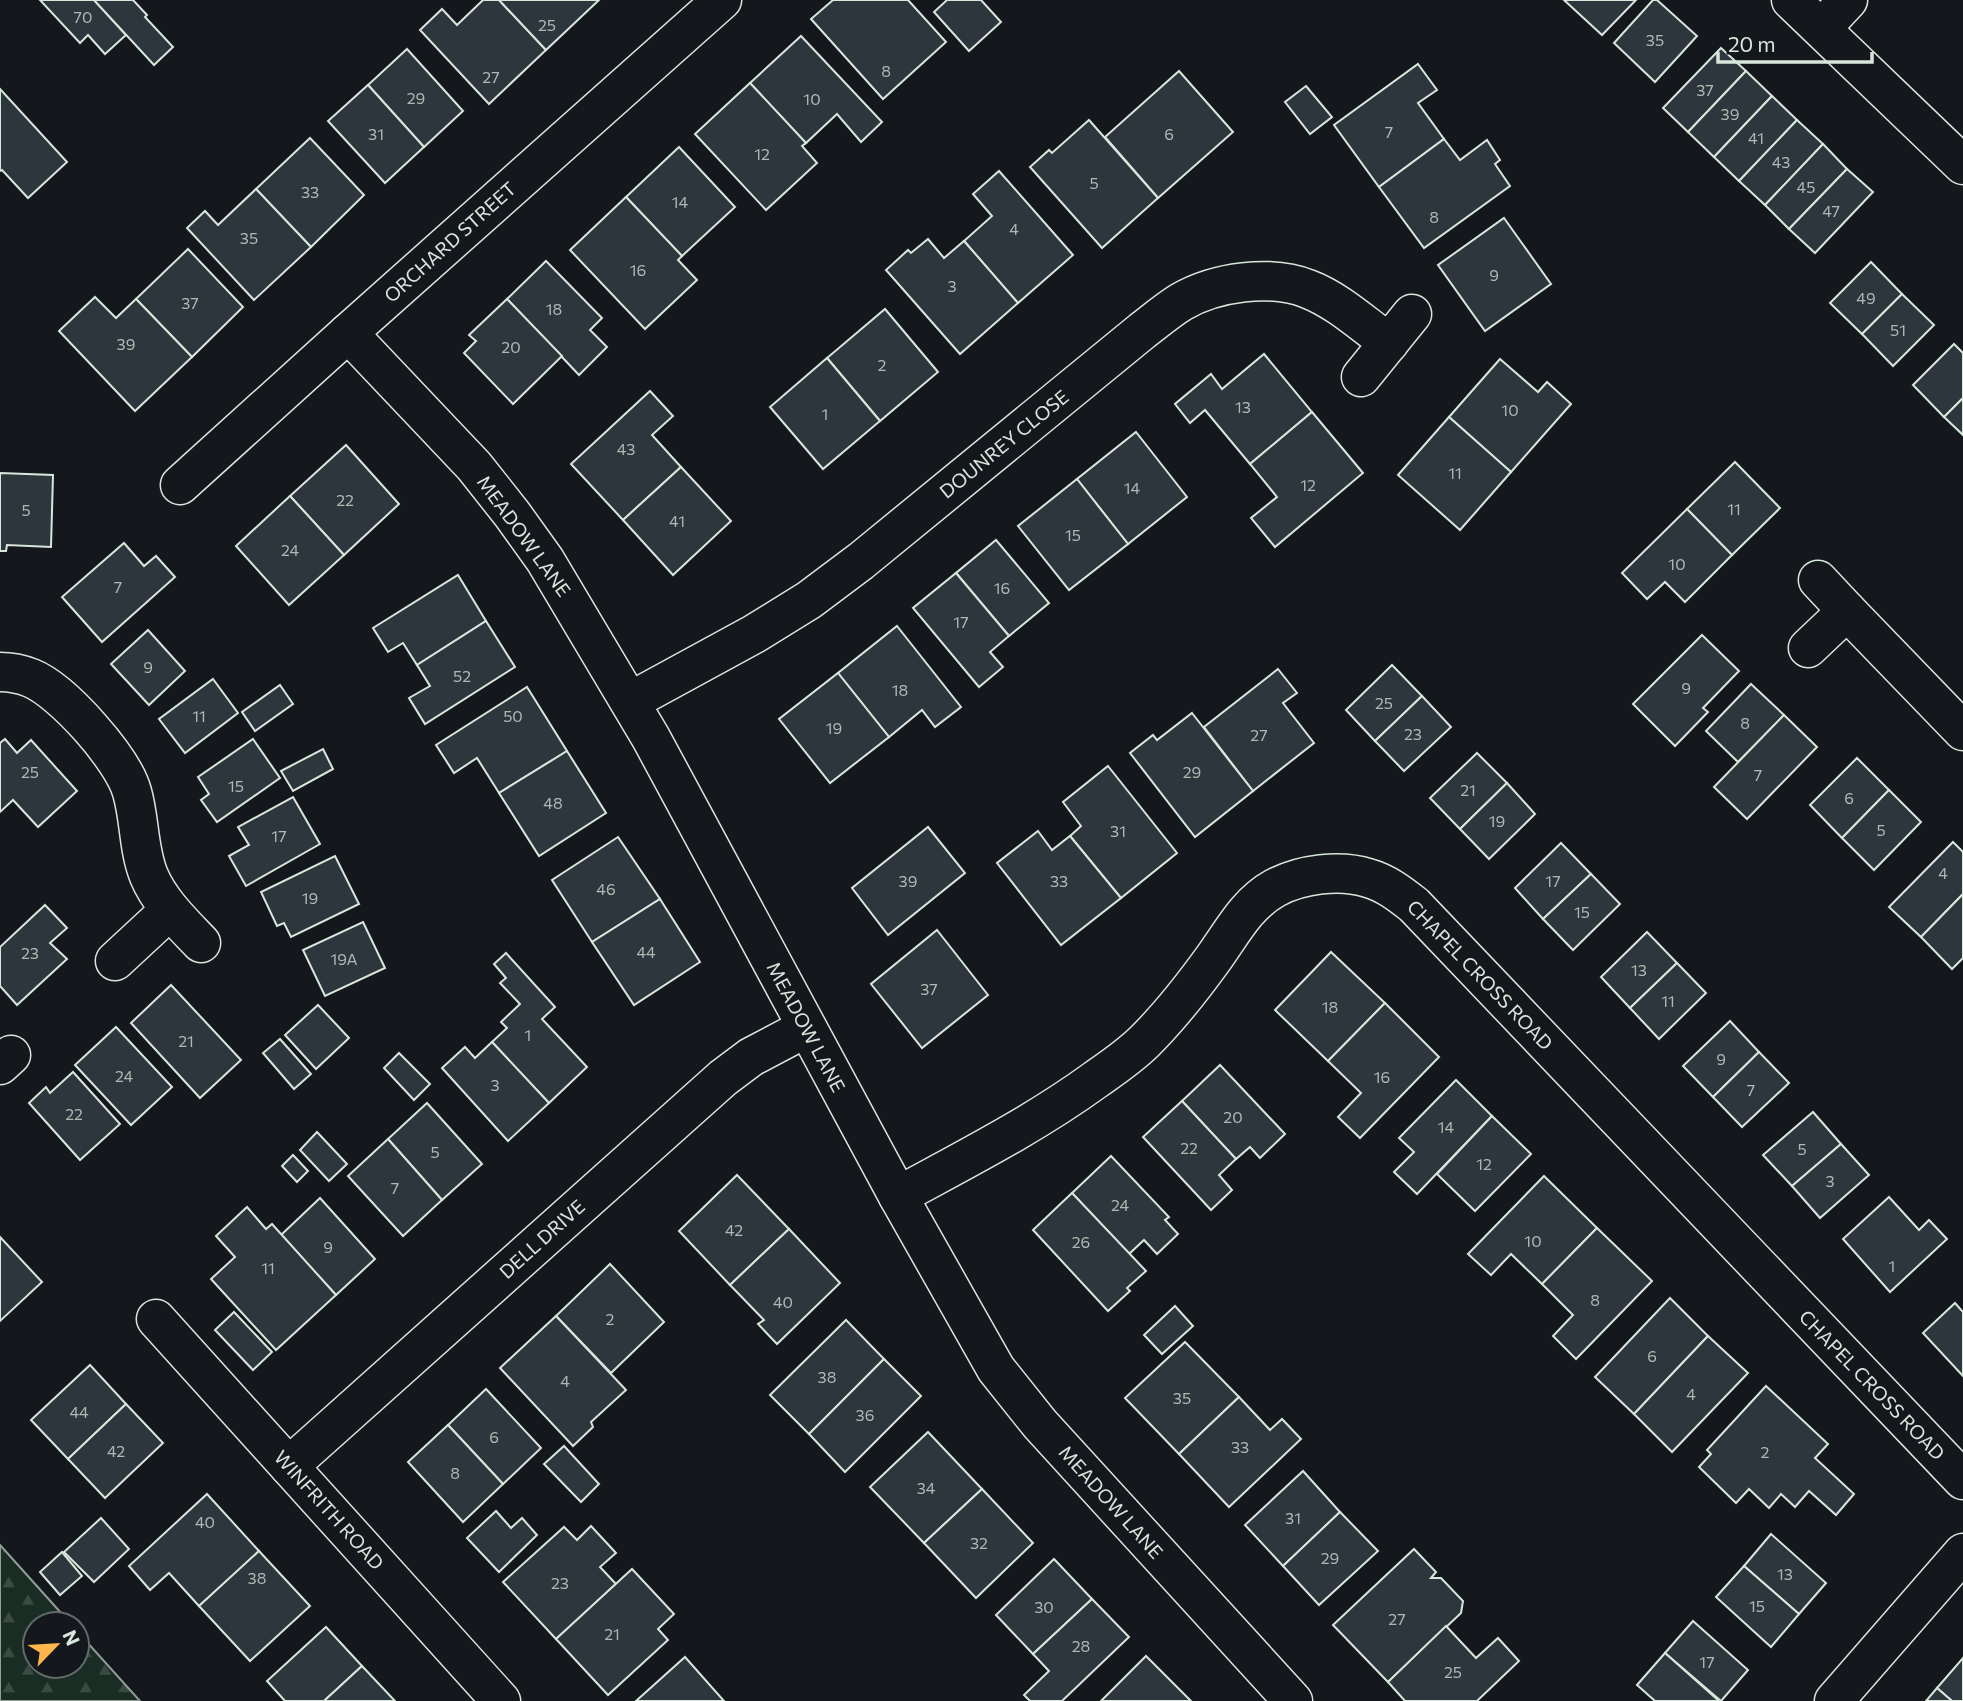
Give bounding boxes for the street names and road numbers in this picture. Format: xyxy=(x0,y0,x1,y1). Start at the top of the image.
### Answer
street label: ORCHARD STREET xyxy=(379,176,520,307)
street label: DOUNREY CLOSE xyxy=(935,385,1073,503)
street label: MEADOW LANE xyxy=(473,471,576,601)
street label: CHAPEL CROSS ROAD xyxy=(1403,895,1558,1054)
street label: MEADOW LANE xyxy=(762,958,850,1096)
street label: DELL DRIVE xyxy=(494,1194,589,1283)
street label: CHAPEL CROSS ROAD xyxy=(1795,1305,1950,1464)
street label: MEADOW LANE xyxy=(1055,1440,1168,1563)
street label: WINFRITH ROAD xyxy=(270,1445,389,1574)

